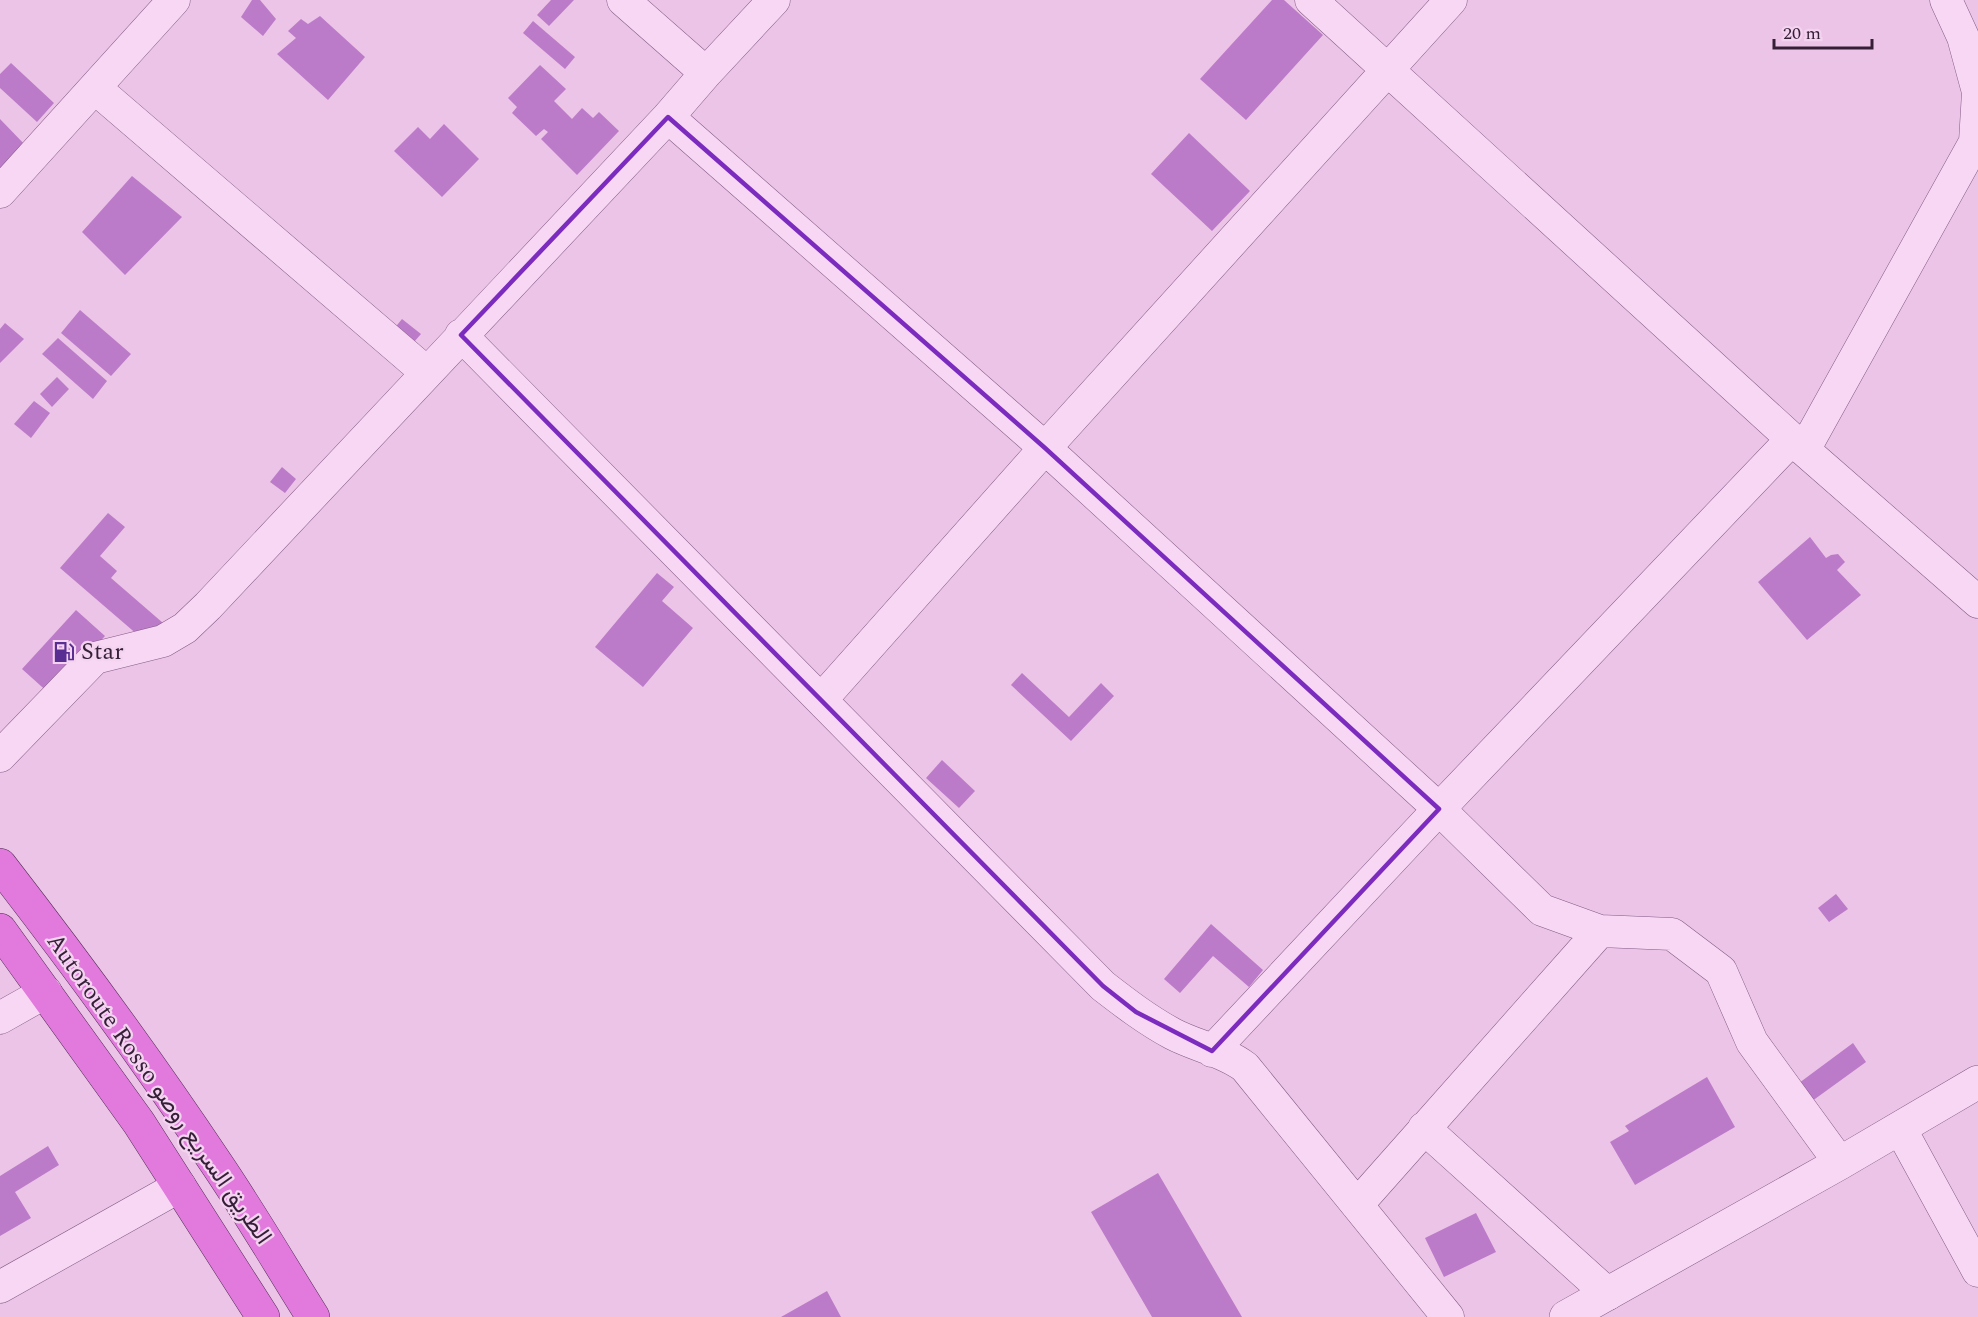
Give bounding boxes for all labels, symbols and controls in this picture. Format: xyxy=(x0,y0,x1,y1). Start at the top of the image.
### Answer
scale bar xyxy=(1774,12,1872,50)
text: 20 m xyxy=(1783,20,1821,47)
place label: Star xyxy=(81,634,124,670)
fuel station icon: Star xyxy=(52,640,76,664)
street label: Autoroute Rosso الطريق السريع روصو xyxy=(37,926,281,1252)

